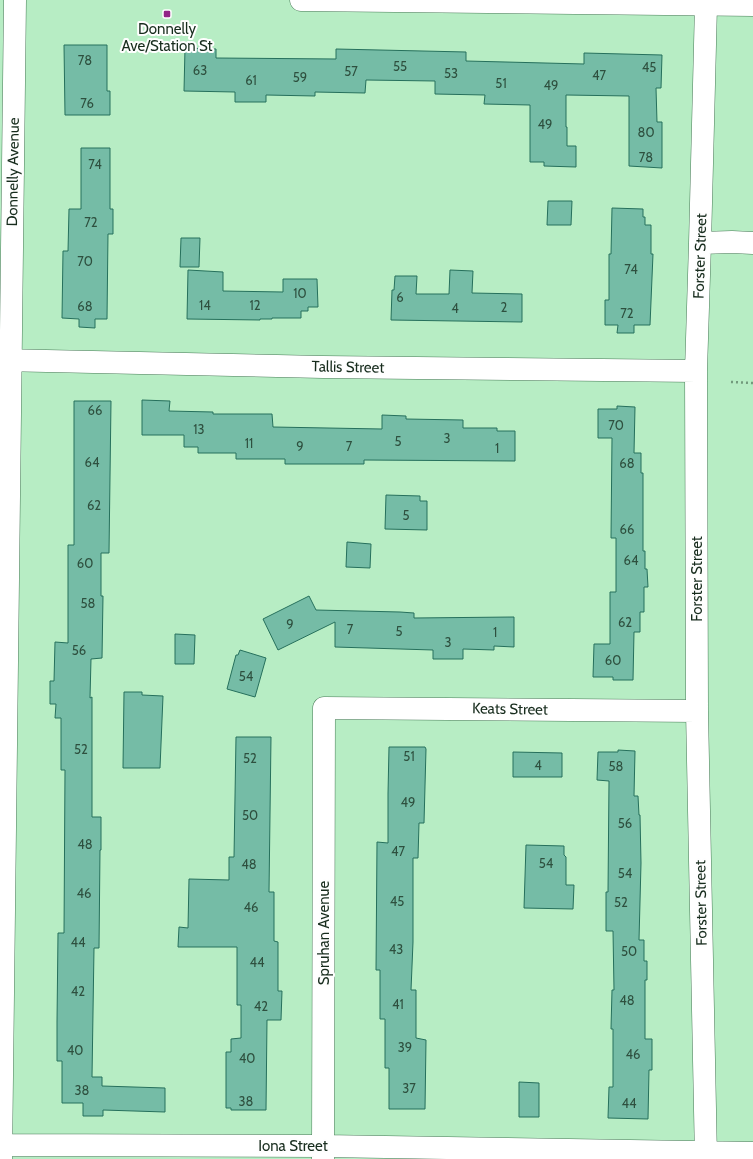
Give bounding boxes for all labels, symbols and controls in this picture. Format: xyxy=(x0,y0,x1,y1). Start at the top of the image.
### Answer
marker: Donnelly Ave/Station St xyxy=(162,9,172,19)
place label: Donnelly Ave/Station St xyxy=(122,20,212,55)
house number: 78 xyxy=(78,52,92,68)
house number: 55 xyxy=(393,58,407,74)
house number: 45 xyxy=(642,59,656,75)
house number: 63 xyxy=(193,62,207,78)
house number: 57 xyxy=(344,63,358,79)
house number: 53 xyxy=(444,65,458,81)
house number: 47 xyxy=(592,67,606,83)
house number: 59 xyxy=(293,69,307,85)
house number: 61 xyxy=(245,72,257,88)
house number: 51 xyxy=(495,75,507,91)
house number: 49 xyxy=(544,77,558,93)
house number: 76 xyxy=(80,95,94,111)
house number: 49 xyxy=(538,116,552,132)
street label: Donnelly Avenue xyxy=(3,117,23,227)
house number: 80 xyxy=(638,124,654,140)
house number: 78 xyxy=(639,149,653,165)
house number: 74 xyxy=(88,156,102,172)
street label: Forster Street xyxy=(690,213,710,299)
house number: 72 xyxy=(84,214,98,230)
house number: 70 xyxy=(77,253,93,269)
house number: 74 xyxy=(624,261,638,277)
house number: 10 xyxy=(293,285,307,301)
house number: 6 xyxy=(396,289,404,305)
house number: 14 xyxy=(199,297,211,313)
house number: 12 xyxy=(249,297,261,313)
house number: 68 xyxy=(77,298,93,314)
house number: 2 xyxy=(501,299,508,315)
house number: 4 xyxy=(451,300,459,316)
house number: 72 xyxy=(620,305,634,321)
street label: Tallis Street xyxy=(312,357,384,377)
house number: 66 xyxy=(88,402,102,418)
house number: 70 xyxy=(608,417,624,433)
house number: 13 xyxy=(193,421,205,437)
house number: 3 xyxy=(443,430,451,446)
house number: 5 xyxy=(394,433,402,449)
house number: 11 xyxy=(245,435,253,451)
house number: 9 xyxy=(296,438,304,454)
house number: 7 xyxy=(346,438,353,454)
house number: 1 xyxy=(495,440,499,456)
house number: 64 xyxy=(85,454,100,470)
house number: 68 xyxy=(619,455,635,471)
house number: 62 xyxy=(87,497,101,513)
house number: 5 xyxy=(402,507,410,523)
house number: 66 xyxy=(620,521,634,537)
street label: Forster Street xyxy=(688,536,706,622)
house number: 64 xyxy=(624,552,639,568)
house number: 60 xyxy=(77,555,93,571)
house number: 58 xyxy=(81,595,96,611)
house number: 62 xyxy=(618,614,632,630)
house number: 9 xyxy=(286,616,294,632)
house number: 7 xyxy=(347,621,354,637)
house number: 5 xyxy=(395,623,403,639)
house number: 1 xyxy=(493,624,497,640)
house number: 3 xyxy=(444,634,452,650)
house number: 56 xyxy=(72,642,86,658)
house number: 60 xyxy=(605,652,621,668)
house number: 54 xyxy=(239,668,254,684)
street label: Keats Street xyxy=(472,699,548,719)
house number: 52 xyxy=(74,741,88,757)
house number: 51 xyxy=(403,748,415,764)
house number: 52 xyxy=(243,750,257,766)
house number: 4 xyxy=(534,757,542,773)
house number: 58 xyxy=(609,758,624,774)
house number: 49 xyxy=(401,794,415,810)
house number: 50 xyxy=(242,807,258,823)
house number: 56 xyxy=(618,815,632,831)
house number: 48 xyxy=(77,836,93,852)
house number: 47 xyxy=(391,843,405,859)
house number: 54 xyxy=(539,855,554,871)
house number: 48 xyxy=(241,856,257,872)
street label: Forster Street xyxy=(691,860,711,946)
house number: 54 xyxy=(618,865,633,881)
street label: Spruhan Avenue xyxy=(315,881,333,985)
house number: 46 xyxy=(77,885,91,901)
house number: 45 xyxy=(390,893,404,909)
house number: 52 xyxy=(614,894,628,910)
house number: 46 xyxy=(244,899,258,915)
house number: 44 xyxy=(70,934,86,950)
house number: 43 xyxy=(389,941,403,957)
house number: 50 xyxy=(621,943,637,959)
house number: 44 xyxy=(249,954,265,970)
house number: 42 xyxy=(71,983,85,999)
house number: 48 xyxy=(619,992,635,1008)
house number: 41 xyxy=(392,996,404,1012)
house number: 42 xyxy=(254,998,268,1014)
house number: 39 xyxy=(398,1039,412,1055)
house number: 40 xyxy=(67,1042,83,1058)
house number: 46 xyxy=(626,1046,640,1062)
house number: 40 xyxy=(239,1050,255,1066)
house number: 37 xyxy=(402,1080,416,1096)
house number: 38 xyxy=(75,1082,90,1098)
house number: 38 xyxy=(239,1093,254,1109)
house number: 44 xyxy=(621,1095,637,1111)
street label: Iona Street xyxy=(258,1137,328,1155)

